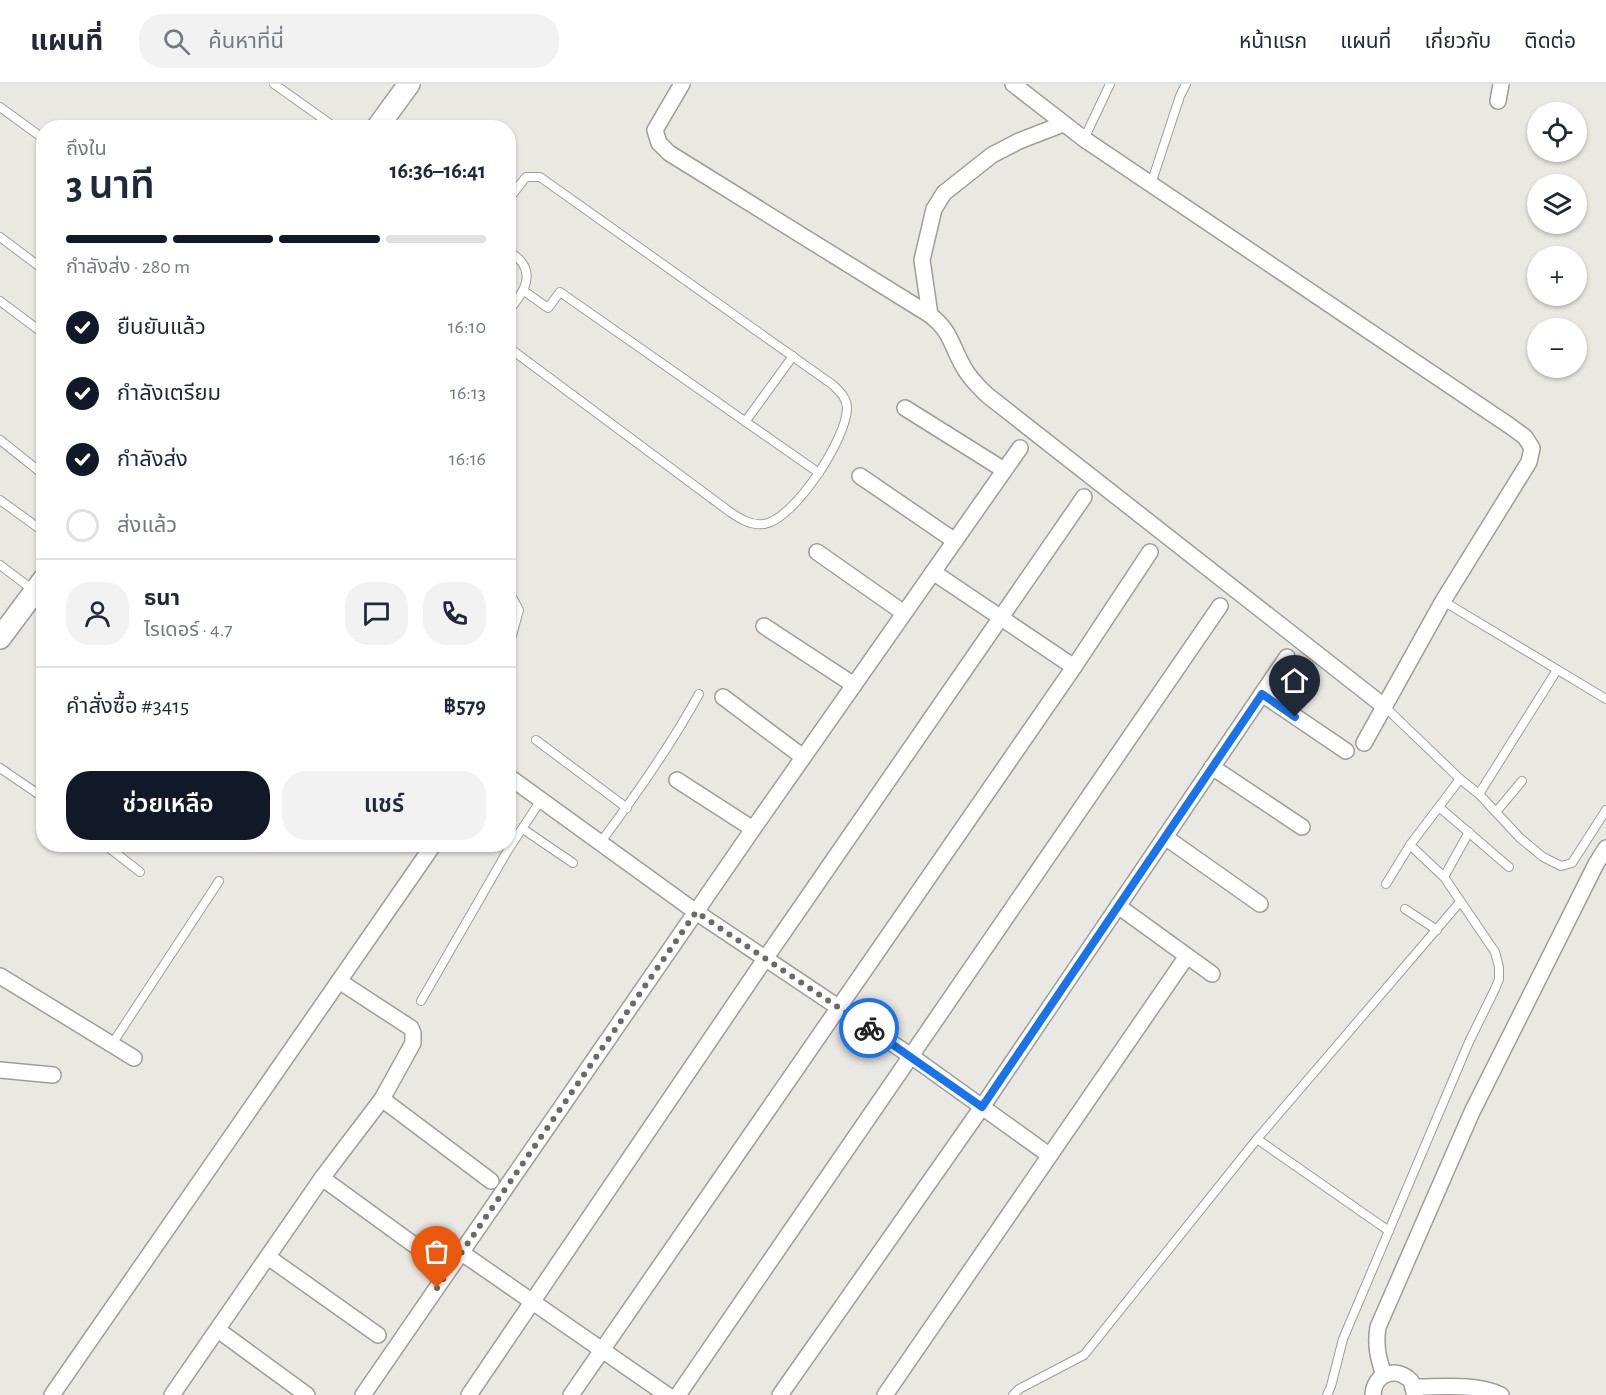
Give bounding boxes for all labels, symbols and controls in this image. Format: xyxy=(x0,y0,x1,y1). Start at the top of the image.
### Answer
search box xyxy=(139,14,559,68)
icon: search xyxy=(160,25,193,58)
text: แผนที่ xyxy=(30,28,103,56)
text: ค้นหาที่นี่ xyxy=(208,30,284,52)
text: หน้าแรก xyxy=(1239,31,1307,52)
text: แผนที่ xyxy=(1340,31,1391,52)
text: เกี่ยวกับ xyxy=(1424,31,1491,52)
text: ติดต่อ xyxy=(1524,31,1576,52)
map controls xyxy=(1527,102,1587,378)
button: locate xyxy=(1527,102,1587,162)
text: ถึงใน xyxy=(66,139,107,159)
text: 16:36–16:41 xyxy=(390,160,486,182)
text: 3 นาที xyxy=(66,167,155,206)
button: layers xyxy=(1527,174,1587,234)
button: + xyxy=(1527,246,1587,306)
text: กำลังส่ง · 280 m xyxy=(66,257,190,277)
icon: check xyxy=(66,311,99,344)
text: ยืนยันแล้ว xyxy=(117,316,206,338)
text: 16:10 xyxy=(448,317,486,337)
button: − xyxy=(1527,318,1587,378)
icon: check xyxy=(66,377,99,410)
text: กำลังเตรียม xyxy=(117,382,221,404)
text: 16:13 xyxy=(450,383,486,403)
icon: check xyxy=(66,443,99,476)
text: กำลังส่ง xyxy=(117,448,188,470)
text: 16:16 xyxy=(449,449,486,469)
text: ส่งแล้ว xyxy=(117,514,177,536)
button: person xyxy=(66,582,129,645)
button: chat xyxy=(345,582,408,645)
button: phone xyxy=(423,582,486,645)
text: ธนา xyxy=(144,587,180,609)
text: ไรเดอร์ · 4.7 xyxy=(144,620,233,640)
pin xyxy=(1269,655,1320,717)
icon: home xyxy=(1278,664,1311,697)
text: คำสั่งซื้อ #3415 xyxy=(66,695,189,717)
text: ฿579 xyxy=(444,695,486,717)
button: ช่วยเหลือ xyxy=(66,771,270,840)
button: แชร์ xyxy=(282,771,486,840)
courier xyxy=(839,998,899,1058)
icon: bike xyxy=(853,1012,886,1045)
pin xyxy=(411,1226,462,1288)
icon: bag xyxy=(420,1235,453,1268)

